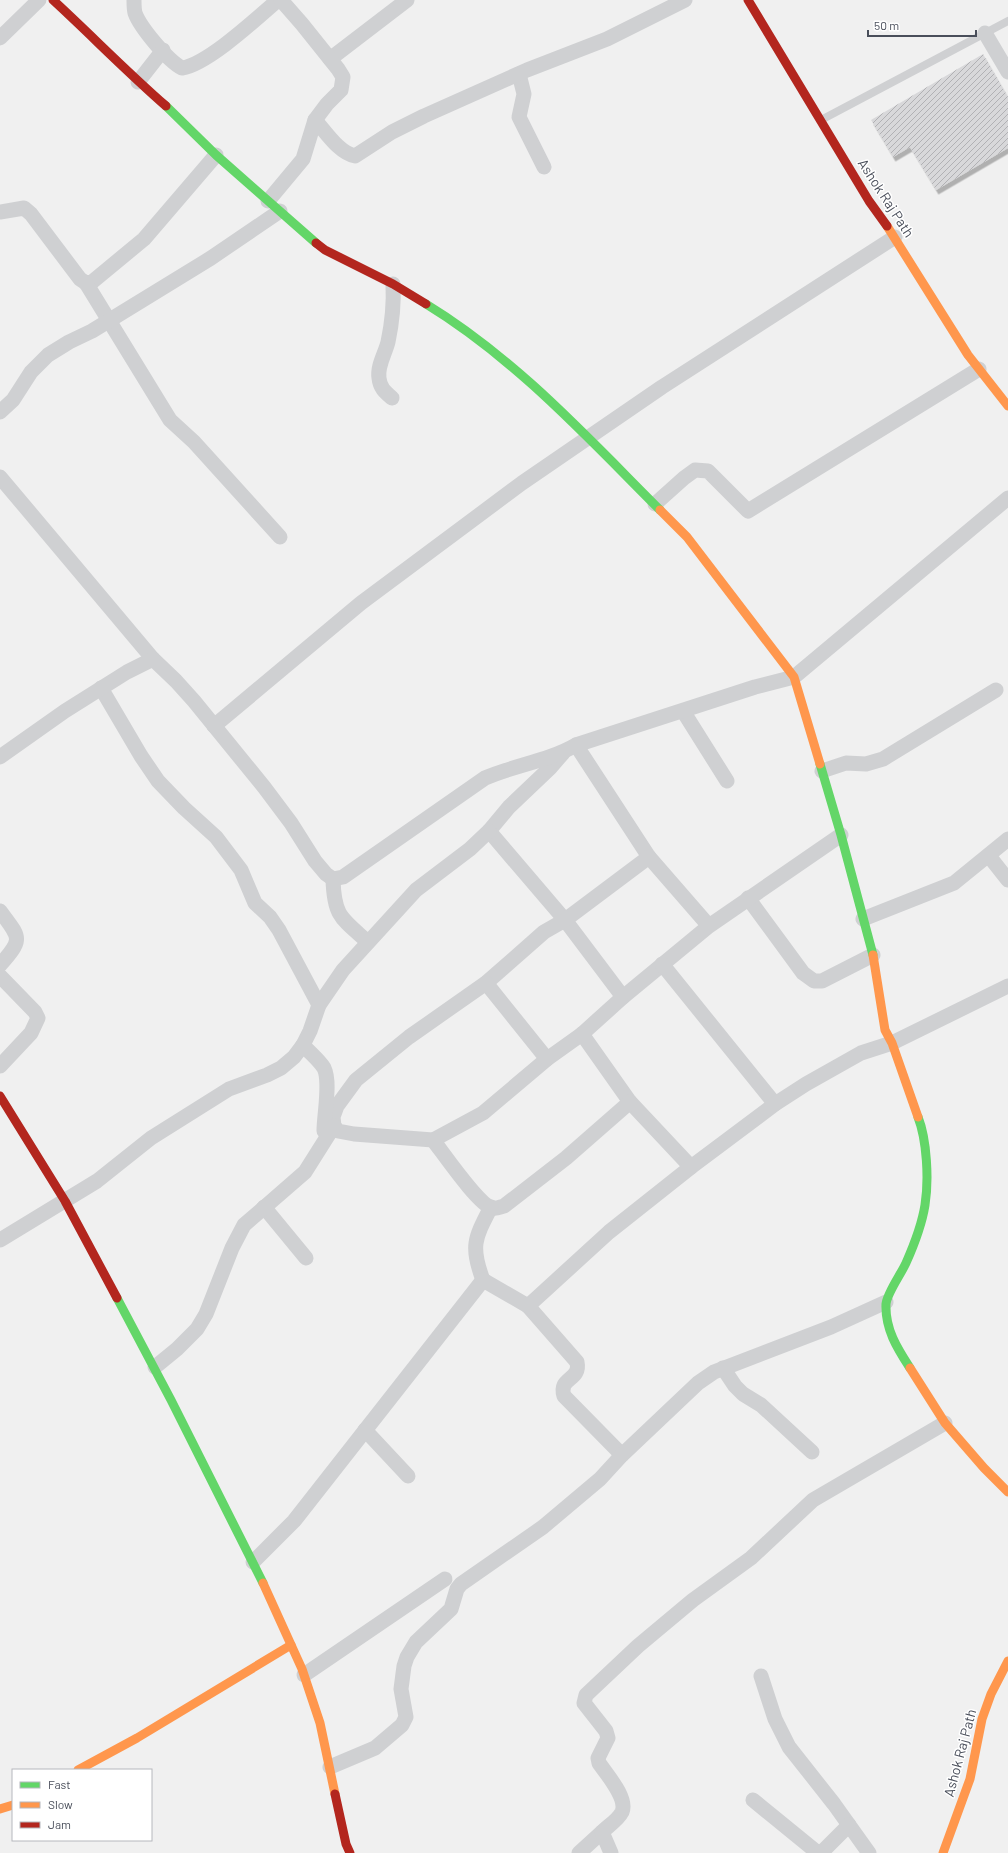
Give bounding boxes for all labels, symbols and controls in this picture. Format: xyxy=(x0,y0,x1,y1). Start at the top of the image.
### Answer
scale bar xyxy=(868,12,976,38)
text: 50 m xyxy=(874,18,899,32)
street label: Ashok Raj Path xyxy=(855,155,918,240)
street label: Ashok Raj Path xyxy=(940,1707,979,1799)
legend xyxy=(12,1769,152,1841)
text: Fast xyxy=(48,1777,71,1791)
text: Slow xyxy=(48,1797,73,1811)
text: Jam xyxy=(48,1817,71,1831)

